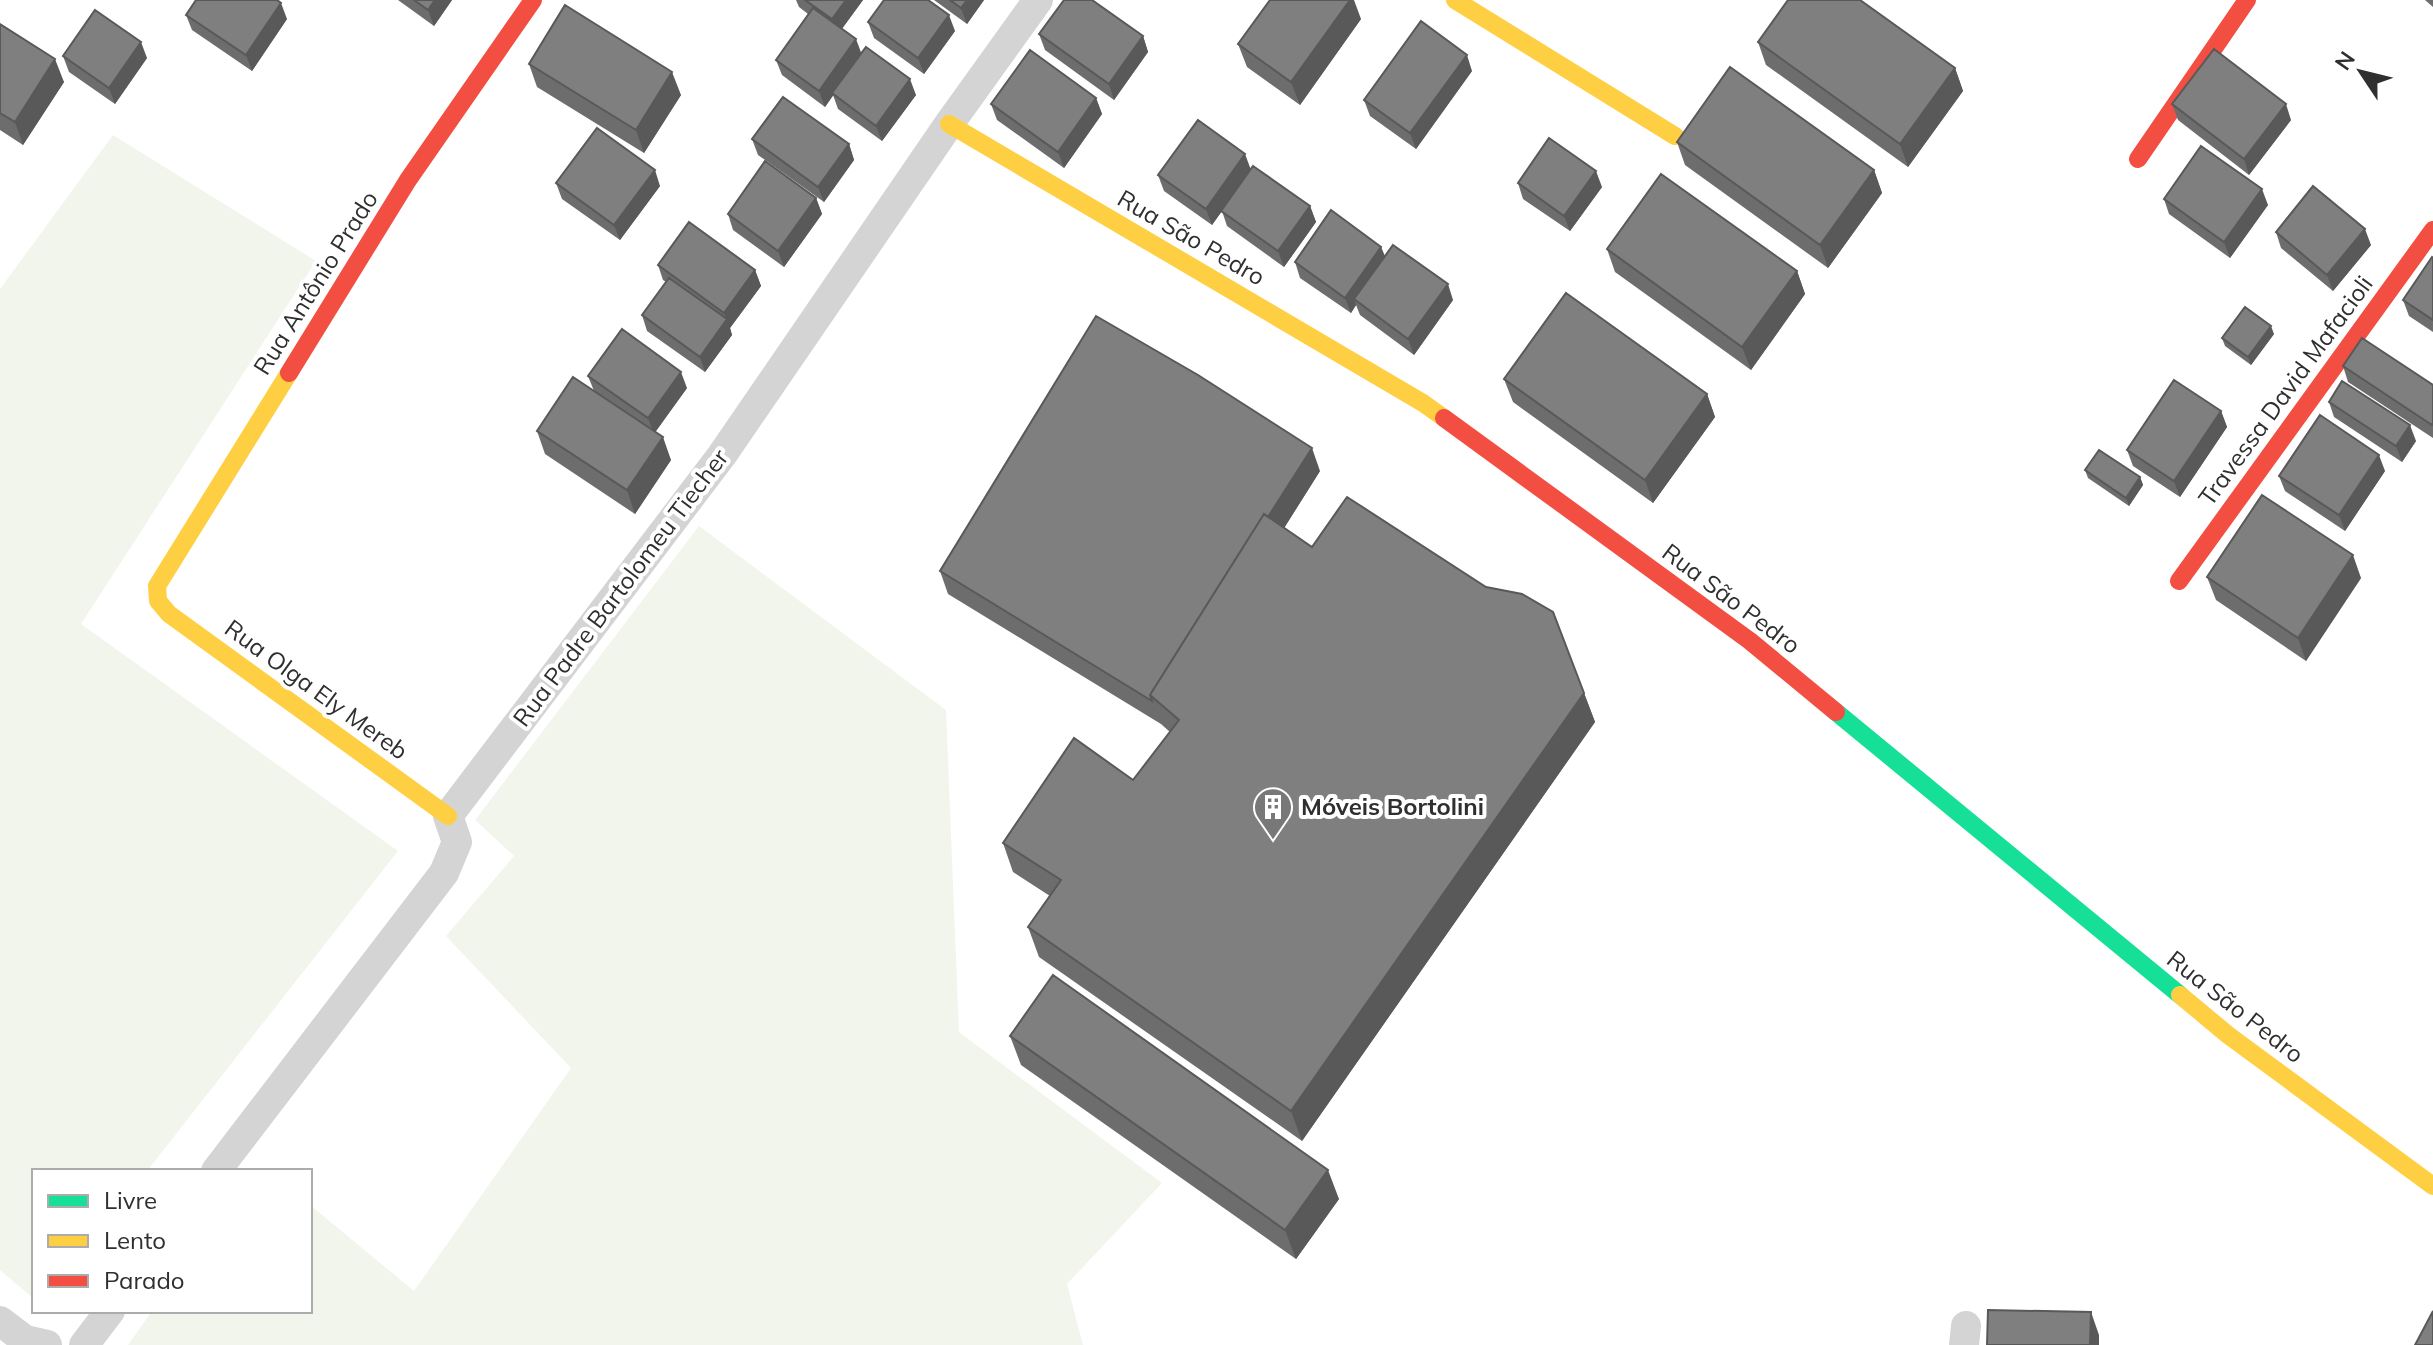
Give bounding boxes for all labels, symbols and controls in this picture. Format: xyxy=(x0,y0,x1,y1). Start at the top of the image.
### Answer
north arrow xyxy=(2321,32,2401,112)
text: N xyxy=(2328,46,2361,75)
street label: Rua São Pedro xyxy=(1112,183,1271,291)
street label: Rua Antônio Prado xyxy=(247,185,384,380)
street label: Travessa David Mafacioli xyxy=(2192,270,2379,511)
street label: Rua Padre Bartolomeu Tiecher xyxy=(506,443,735,732)
street label: Rua São Pedro xyxy=(1657,536,1807,660)
street label: Rua Olga Ely Mereb xyxy=(219,613,414,766)
building icon: Móveis Bortolini xyxy=(1252,786,1294,841)
place label: Móveis Bortolini xyxy=(1301,791,1484,821)
street label: Rua São Pedro xyxy=(2161,944,2310,1069)
legend xyxy=(32,1169,312,1313)
text: Livre xyxy=(104,1185,157,1215)
text: Lento xyxy=(104,1225,166,1255)
text: Parado xyxy=(104,1265,185,1295)

